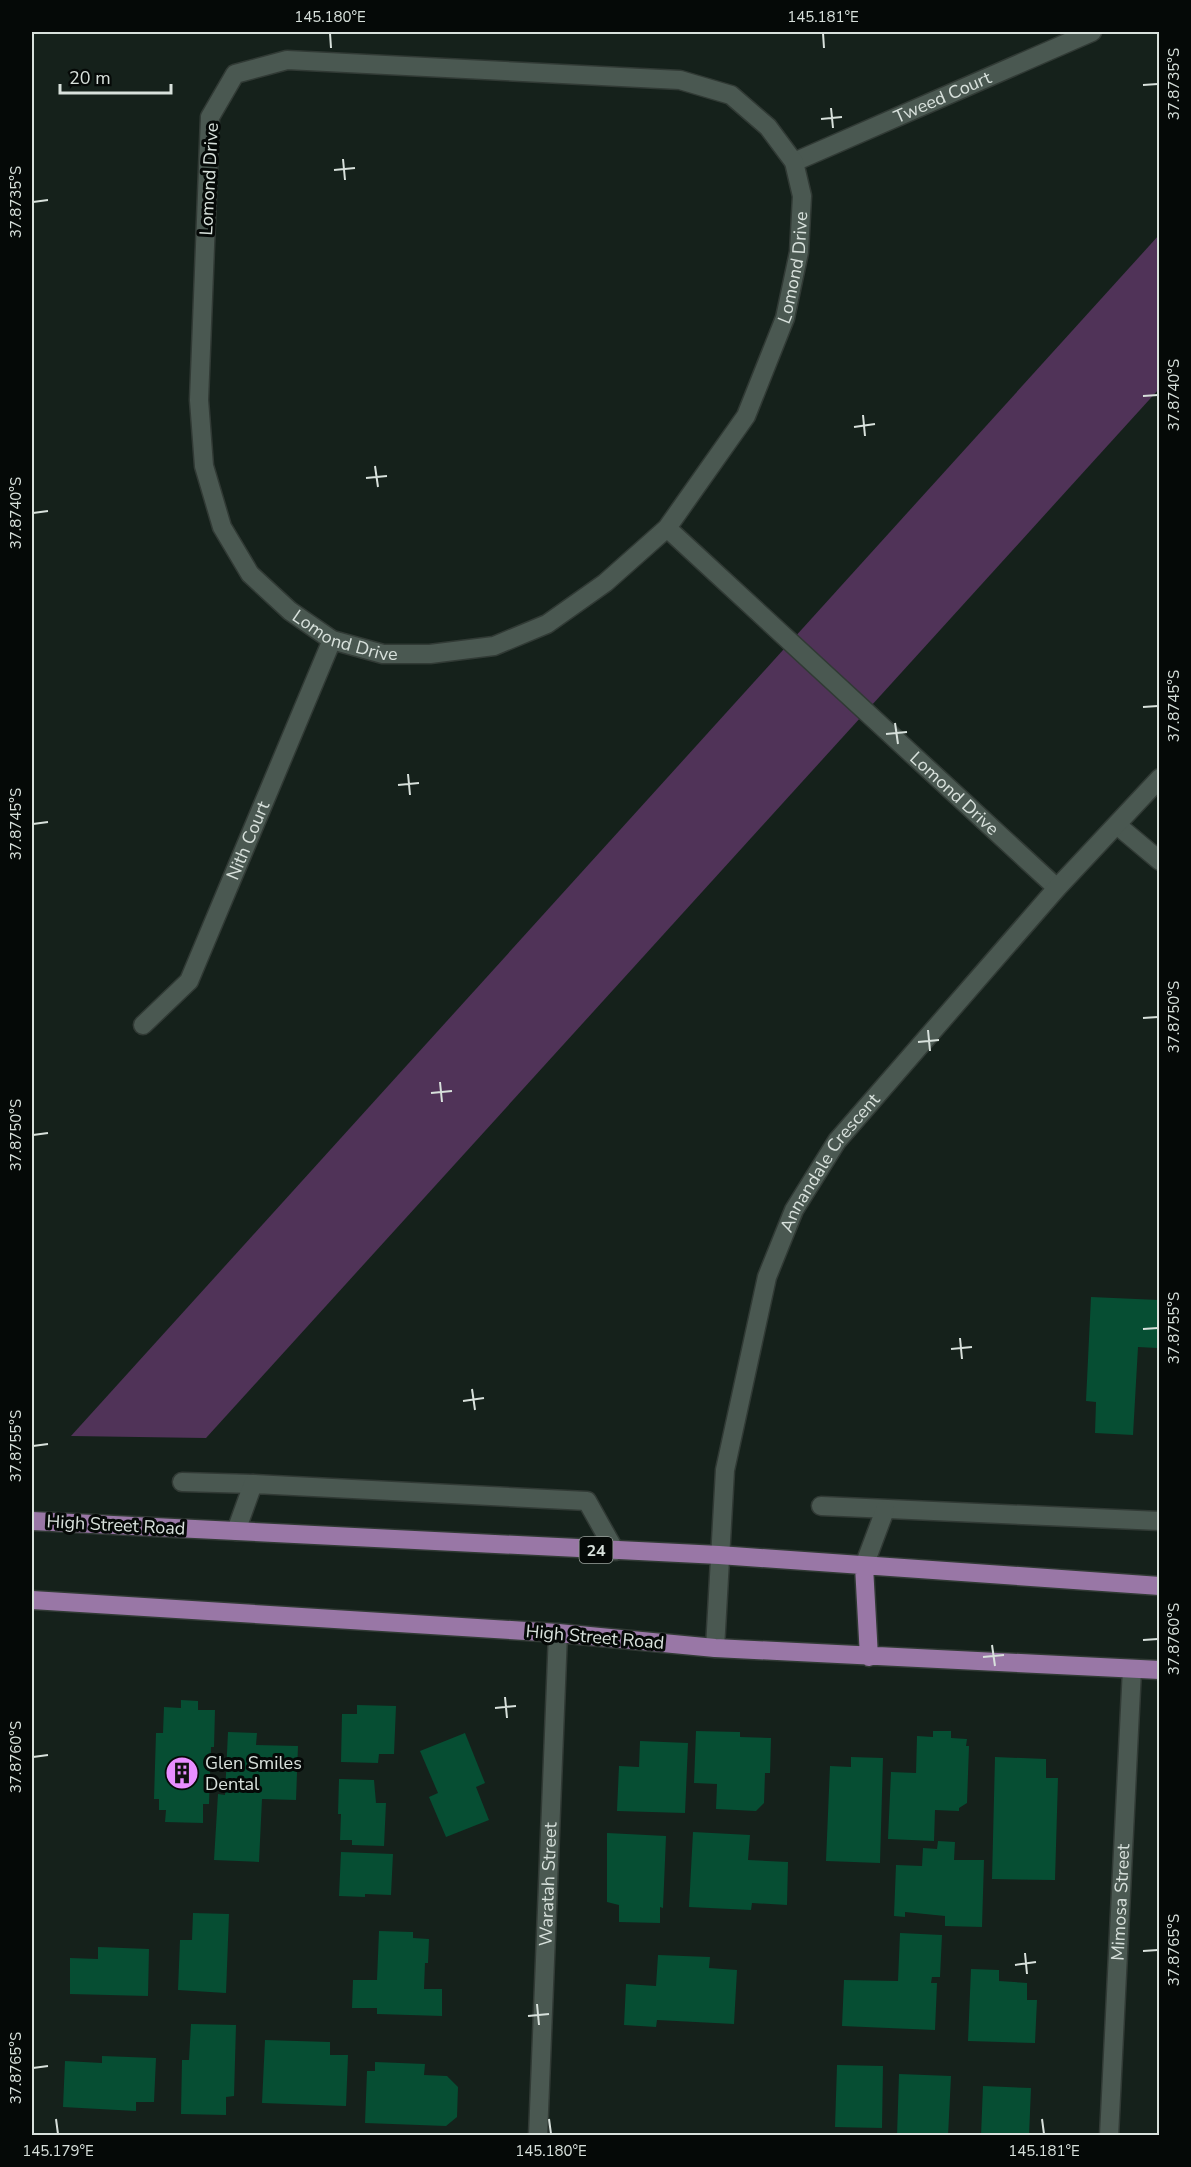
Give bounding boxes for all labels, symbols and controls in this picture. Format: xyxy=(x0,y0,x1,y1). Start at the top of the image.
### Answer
text: 145.180°E xyxy=(294,7,366,27)
text: 145.181°E xyxy=(787,7,859,27)
text: 37.8735°S xyxy=(1164,48,1184,120)
scale bar xyxy=(60,57,171,95)
street label: Tweed Court xyxy=(890,65,995,129)
text: 20 m xyxy=(69,66,111,90)
street label: Lomond Drive xyxy=(194,122,224,236)
text: 37.8735°S xyxy=(6,166,26,238)
street label: Lomond Drive xyxy=(772,211,813,327)
text: 37.8740°S xyxy=(1164,359,1184,431)
text: 37.8740°S xyxy=(6,477,26,549)
street label: Lomond Drive xyxy=(288,604,398,666)
text: 37.8745°S xyxy=(1164,670,1184,742)
street label: Lomond Drive xyxy=(905,746,1004,841)
text: 37.8745°S xyxy=(6,788,26,860)
street label: Nith Court xyxy=(221,797,275,884)
text: 37.8750°S xyxy=(1164,981,1184,1053)
street label: Annandale Crescent xyxy=(774,1088,886,1236)
text: 37.8750°S xyxy=(6,1099,26,1171)
text: 37.8755°S xyxy=(1164,1292,1184,1364)
text: 37.8755°S xyxy=(6,1410,26,1482)
street label: High Street Road xyxy=(46,1509,186,1541)
road number: 24 xyxy=(580,1537,612,1563)
text: 37.8760°S xyxy=(1164,1603,1184,1675)
street label: High Street Road xyxy=(525,1619,665,1655)
text: 37.8760°S xyxy=(6,1721,26,1793)
place label: Glen Smiles Dental xyxy=(205,1751,302,1796)
building icon: Glen Smiles Dental xyxy=(164,1755,200,1791)
street label: Waratah Street xyxy=(534,1821,562,1947)
street label: Mimosa Street xyxy=(1106,1843,1135,1961)
text: 37.8765°S xyxy=(1164,1914,1184,1986)
text: 37.8765°S xyxy=(6,2032,26,2104)
text: 145.179°E xyxy=(22,2141,94,2161)
text: 145.180°E xyxy=(515,2141,587,2161)
text: 145.181°E xyxy=(1008,2141,1080,2161)

